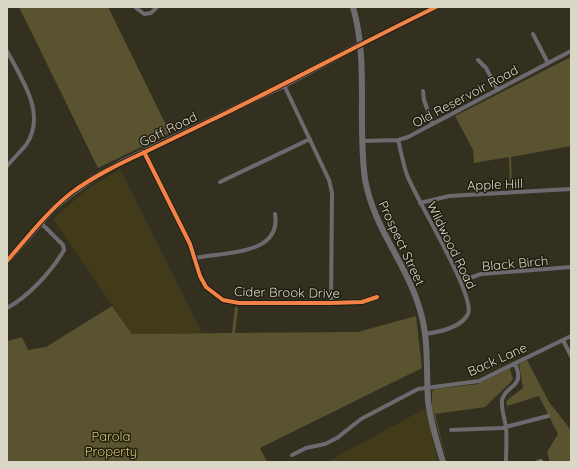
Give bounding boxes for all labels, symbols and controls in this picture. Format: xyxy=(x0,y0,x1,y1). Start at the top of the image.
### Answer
street label: Old Reservoir Road xyxy=(409,61,521,131)
street label: Goff Road xyxy=(137,108,199,150)
street label: Apple Hill xyxy=(467,175,523,193)
street label: Prospect Street xyxy=(375,198,429,288)
street label: Wildwood Road xyxy=(424,199,480,291)
street label: Black Birch xyxy=(481,252,549,274)
street label: Cider Brook Drive xyxy=(234,283,340,301)
street label: Back Lane xyxy=(465,339,529,379)
park label: Parola Property xyxy=(85,428,137,459)

